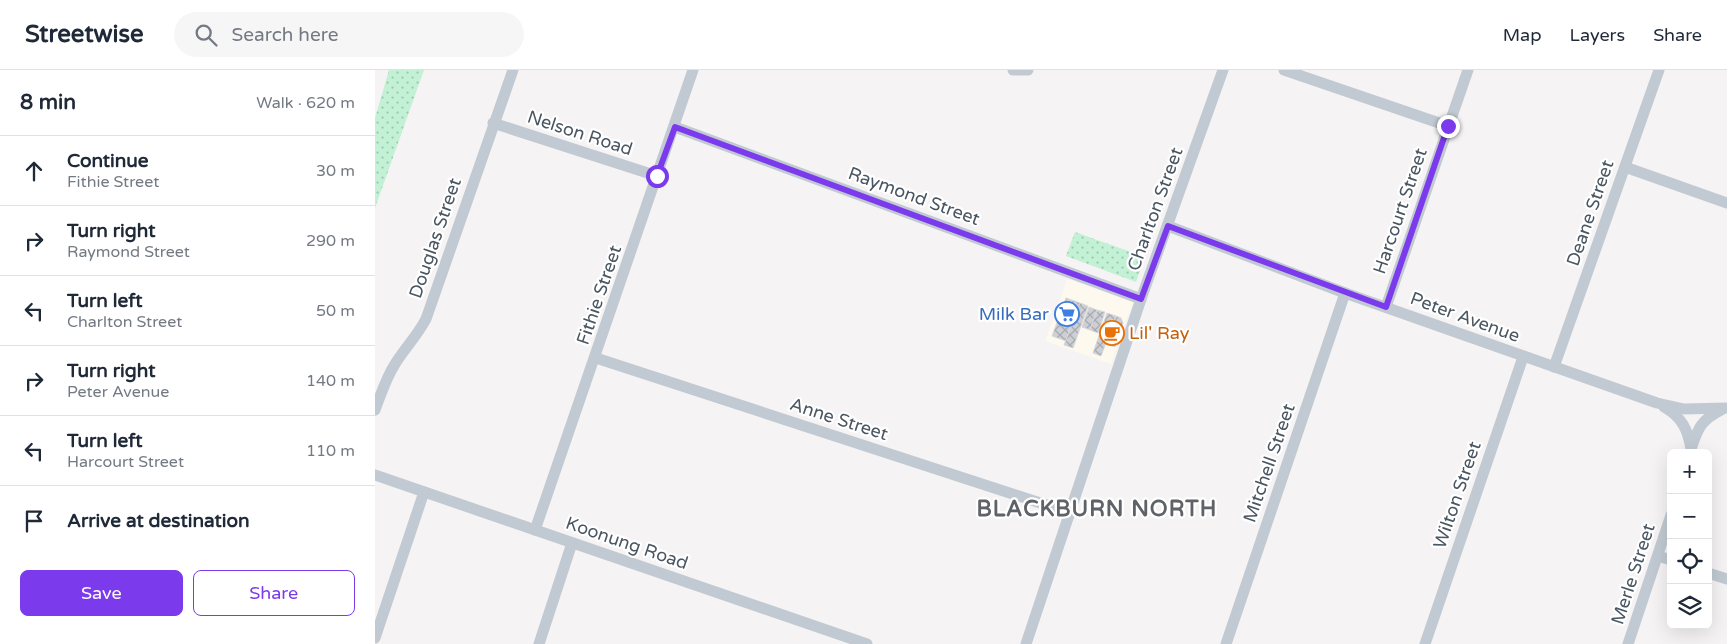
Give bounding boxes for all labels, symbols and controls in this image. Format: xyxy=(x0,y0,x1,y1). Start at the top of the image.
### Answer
search box xyxy=(174,12,524,57)
text: Streetwise xyxy=(25,20,144,49)
icon: search xyxy=(192,21,220,49)
text: Search here xyxy=(232,24,338,46)
text: Map xyxy=(1503,24,1542,46)
text: Layers xyxy=(1570,24,1625,46)
text: Share xyxy=(1653,24,1702,46)
text: 8 min xyxy=(20,90,76,115)
text: Walk · 620 m xyxy=(256,93,355,113)
street label: Nelson Road xyxy=(525,106,635,160)
route end xyxy=(1437,115,1460,138)
street label: Charlton Street xyxy=(1122,144,1188,274)
street label: Harcourt Street xyxy=(1368,145,1432,277)
text: Continue xyxy=(67,150,149,172)
icon: ahead xyxy=(20,157,48,185)
street label: Deane Street xyxy=(1562,157,1618,269)
text: 30 m xyxy=(316,161,355,181)
street label: Raymond Street xyxy=(845,162,983,230)
route start xyxy=(646,165,669,188)
text: Fithie Street xyxy=(67,172,159,192)
street label: Douglas Street xyxy=(404,175,466,301)
text: Turn right xyxy=(67,220,155,242)
icon: right xyxy=(20,227,48,255)
text: 290 m xyxy=(306,231,355,251)
text: Raymond Street xyxy=(67,242,190,262)
street label: Fithie Street xyxy=(572,242,626,348)
street label: Peter Avenue xyxy=(1407,287,1523,347)
text: Turn left xyxy=(67,290,143,312)
icon: left xyxy=(20,297,48,325)
text: 50 m xyxy=(316,301,355,321)
supermarket icon: Milk Bar xyxy=(1054,301,1080,327)
place label: Milk Bar xyxy=(979,303,1049,325)
text: Charlton Street xyxy=(67,312,182,332)
cafe icon: Lil' Ray xyxy=(1099,320,1125,346)
place label: Lil' Ray xyxy=(1129,322,1190,344)
text: Turn right xyxy=(67,360,155,382)
icon: right xyxy=(20,367,48,395)
text: 140 m xyxy=(306,371,355,391)
text: Peter Avenue xyxy=(67,382,169,402)
street label: Anne Street xyxy=(787,393,891,445)
street label: Mitchell Street xyxy=(1238,401,1300,525)
text: Turn left xyxy=(67,430,143,452)
icon: left xyxy=(20,437,48,465)
street label: Wilton Street xyxy=(1428,438,1486,551)
text: 110 m xyxy=(306,441,355,461)
map controls xyxy=(1667,449,1712,629)
button: + xyxy=(1667,449,1712,494)
text: Harcourt Street xyxy=(67,452,184,472)
button: − xyxy=(1667,494,1712,539)
district label: BLACKBURN NORTH xyxy=(977,496,1217,522)
icon: arrive xyxy=(20,507,48,535)
text: Arrive at destination xyxy=(67,510,250,532)
street label: Koonung Road xyxy=(563,512,691,574)
street label: Merle Street xyxy=(1606,521,1660,627)
button: locate xyxy=(1667,539,1712,584)
button: Save xyxy=(20,570,183,616)
button: Share xyxy=(193,570,355,616)
button: layers xyxy=(1667,584,1712,629)

